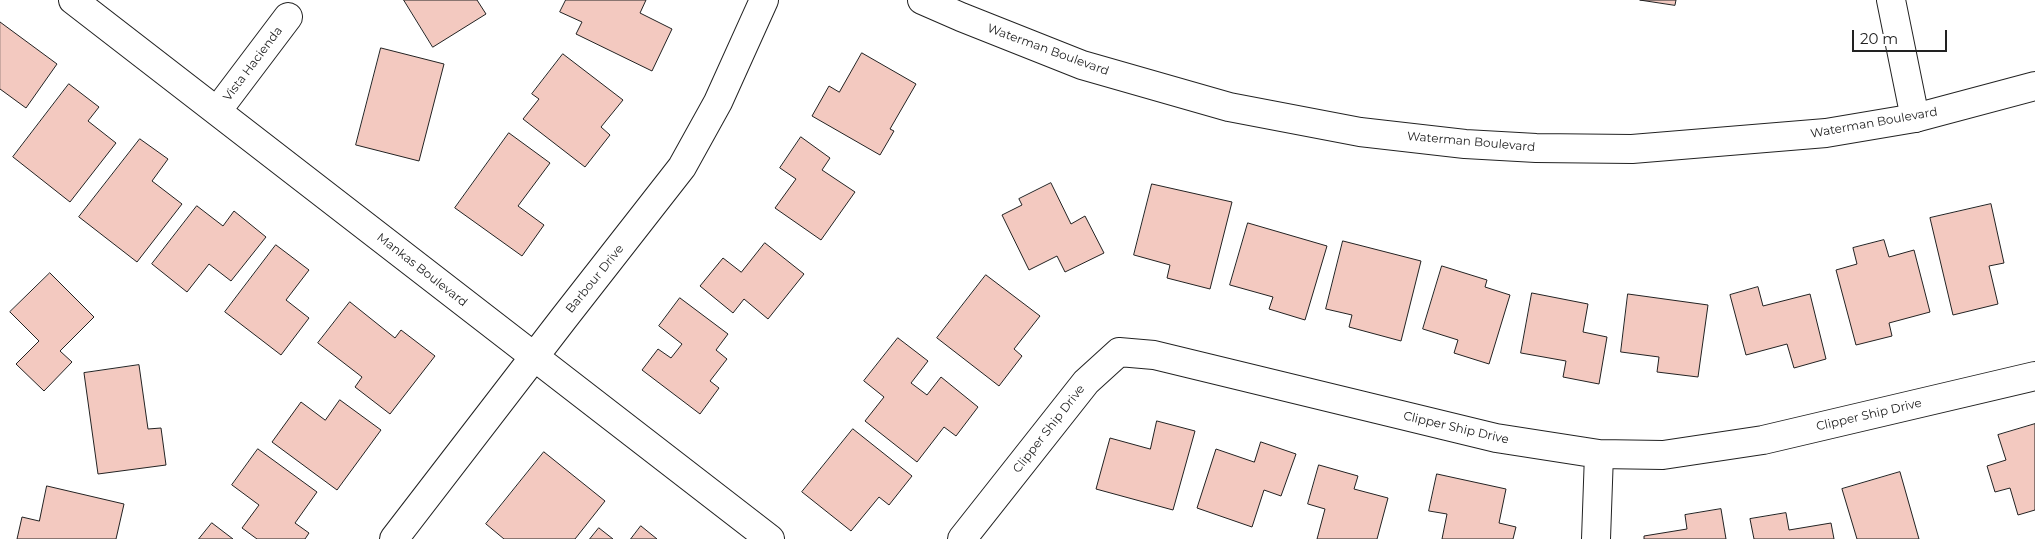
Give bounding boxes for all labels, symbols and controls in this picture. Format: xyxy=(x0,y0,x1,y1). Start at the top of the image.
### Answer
scale bar xyxy=(1855,20,1950,52)
street label: Waterman Boulevard xyxy=(985,21,1111,79)
street label: Vista Hacienda xyxy=(220,24,286,104)
text: 20 m xyxy=(1860,29,1898,48)
street label: Waterman Boulevard xyxy=(1809,105,1939,141)
street label: Waterman Boulevard xyxy=(1406,129,1536,155)
street label: Mankas Boulevard xyxy=(374,230,470,310)
street label: Barbour Drive xyxy=(563,242,627,316)
street label: Clipper Ship Drive xyxy=(1010,382,1088,476)
street label: Clipper Ship Drive xyxy=(1815,396,1923,434)
street label: Clipper Ship Drive xyxy=(1402,409,1510,447)

